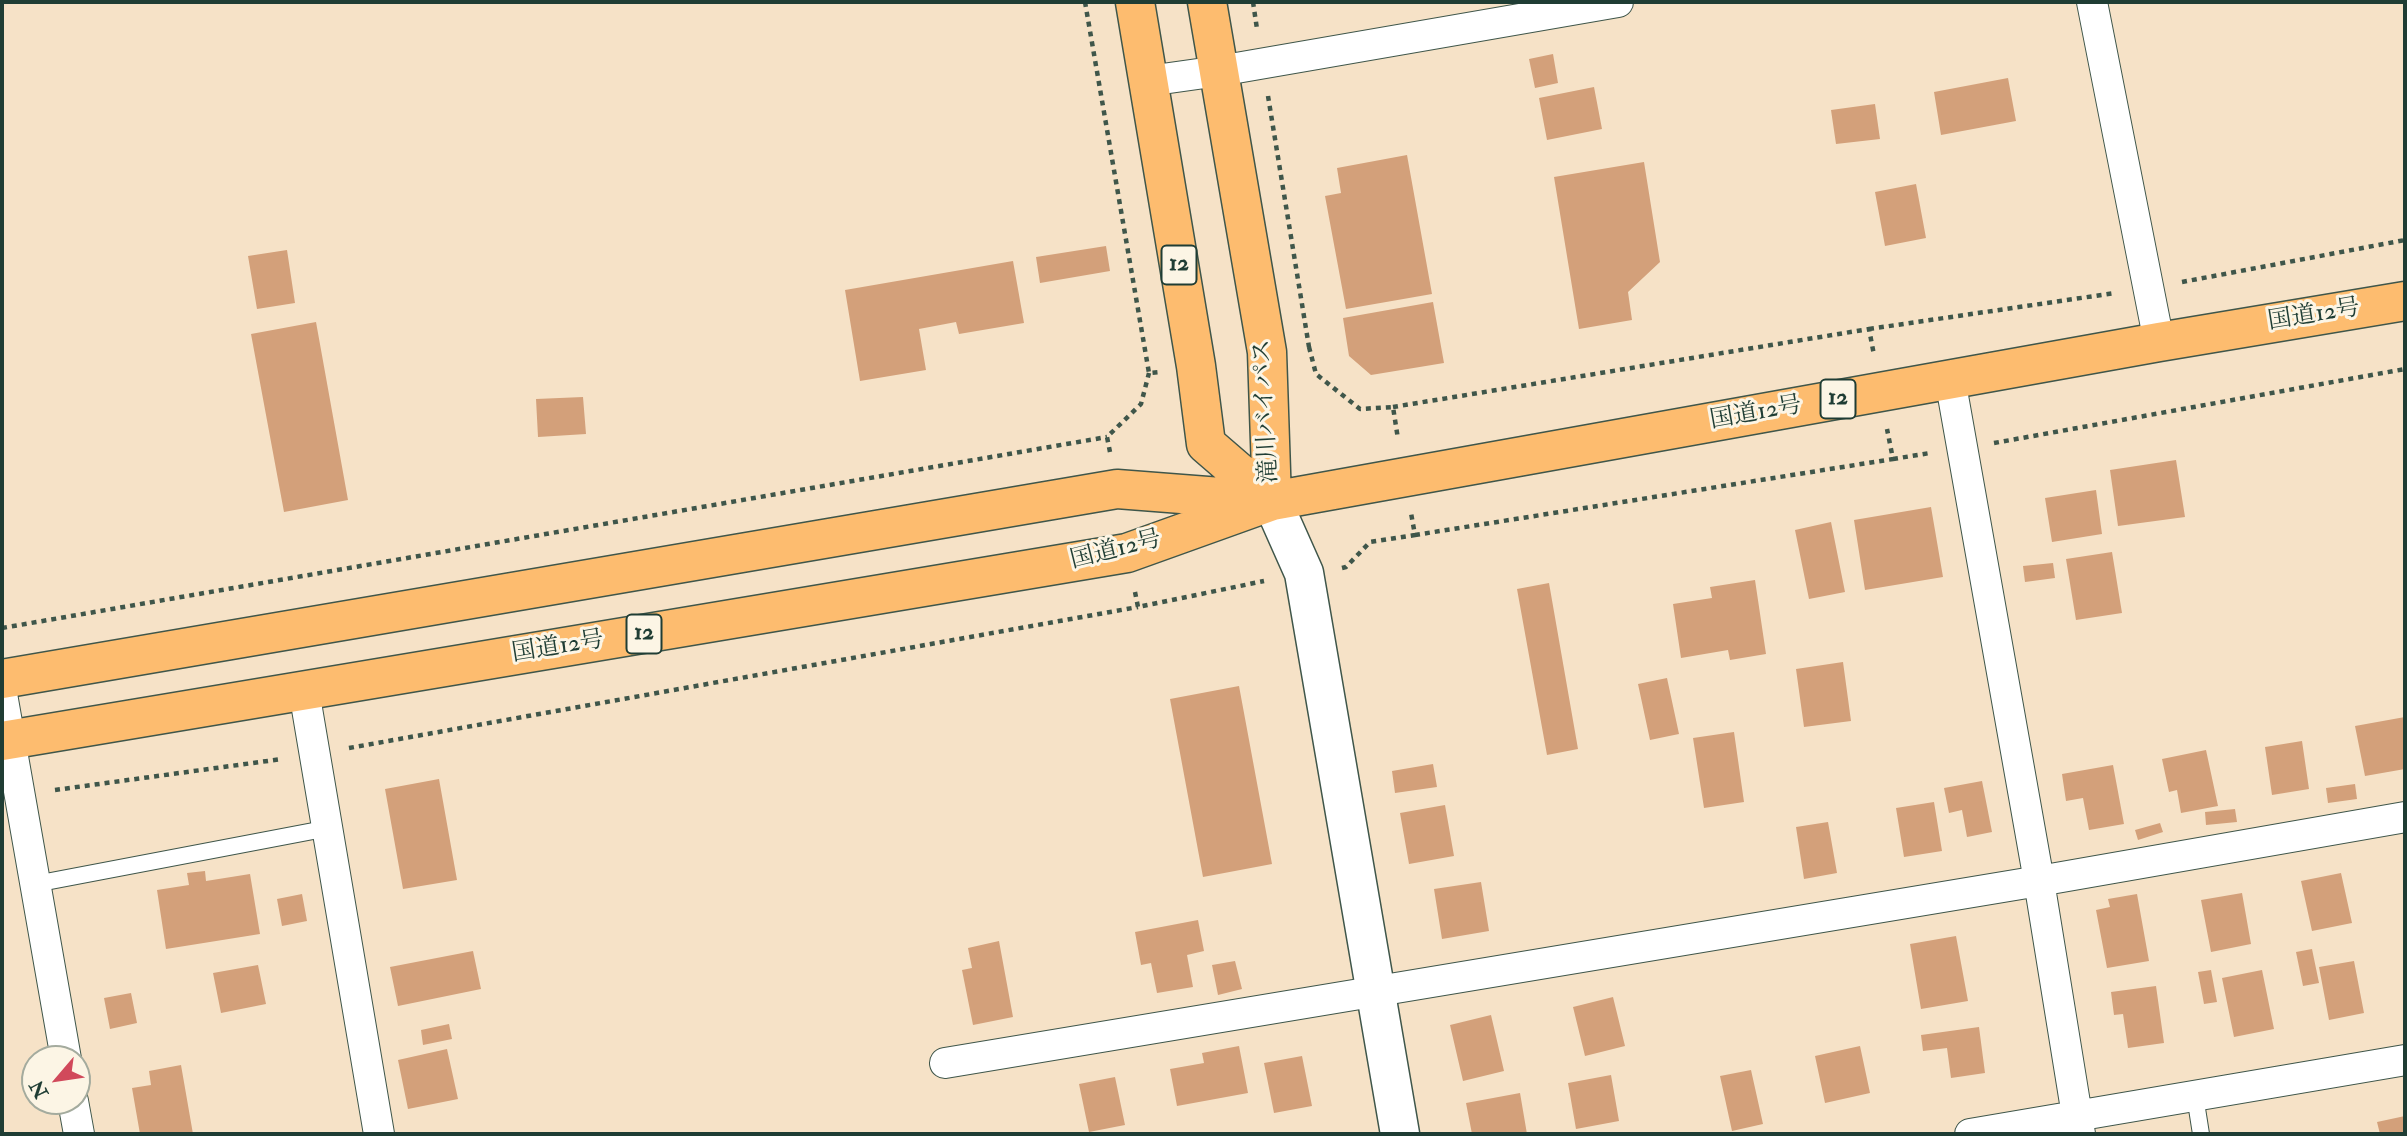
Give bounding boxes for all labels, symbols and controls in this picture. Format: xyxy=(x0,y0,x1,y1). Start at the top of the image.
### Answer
road number: 12 xyxy=(1162,246,1196,284)
street label: 国道12号 xyxy=(2266,295,2362,337)
street label: 滝川バイパス xyxy=(1249,338,1285,484)
road number: 12 xyxy=(1820,380,1856,418)
street label: 国道12号 xyxy=(1708,392,1804,436)
street label: 国道12号 xyxy=(1068,526,1164,576)
road number: 12 xyxy=(626,614,662,654)
street label: 国道12号 xyxy=(510,627,606,669)
north arrow xyxy=(21,1045,91,1115)
text: N xyxy=(25,1076,54,1102)

